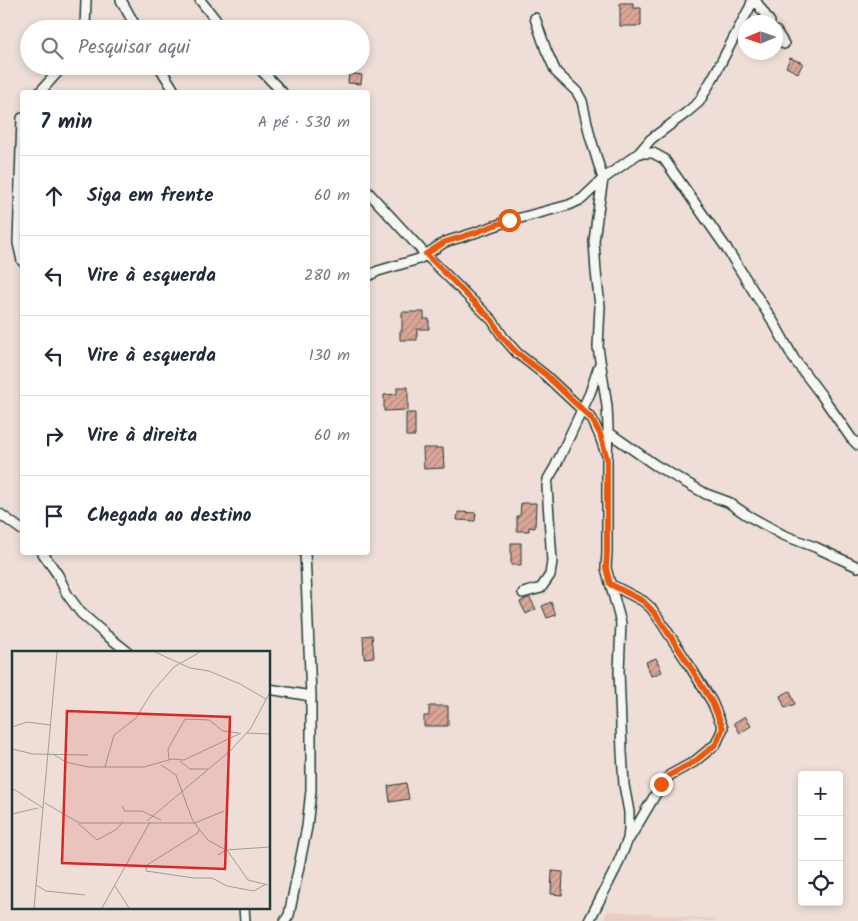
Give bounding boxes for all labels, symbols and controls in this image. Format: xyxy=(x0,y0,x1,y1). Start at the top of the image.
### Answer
north arrow xyxy=(738,15,783,60)
search box xyxy=(20,20,370,75)
text: Pesquisar aqui xyxy=(78,33,190,63)
icon: search xyxy=(38,34,66,62)
text: 7 min xyxy=(40,106,92,139)
text: A pé · 530 m xyxy=(258,110,350,135)
text: Siga em frente xyxy=(87,181,214,211)
icon: ahead xyxy=(40,182,68,210)
text: 60 m xyxy=(314,183,350,208)
route start xyxy=(498,209,521,232)
text: Vire à esquerda xyxy=(87,261,216,291)
icon: left xyxy=(40,262,68,290)
text: 280 m xyxy=(304,263,350,288)
text: Vire à esquerda xyxy=(87,341,216,371)
icon: left xyxy=(40,342,68,370)
text: 130 m xyxy=(309,343,350,368)
text: Vire à direita xyxy=(87,421,197,451)
icon: right xyxy=(40,422,68,450)
text: 60 m xyxy=(314,423,350,448)
text: Chegada ao destino xyxy=(87,501,252,531)
icon: arrive xyxy=(40,502,68,530)
inset map xyxy=(12,651,270,908)
map controls xyxy=(798,771,843,906)
button: + xyxy=(798,771,843,816)
route end xyxy=(650,773,673,796)
button: − xyxy=(798,816,843,861)
button: locate xyxy=(798,861,843,906)

